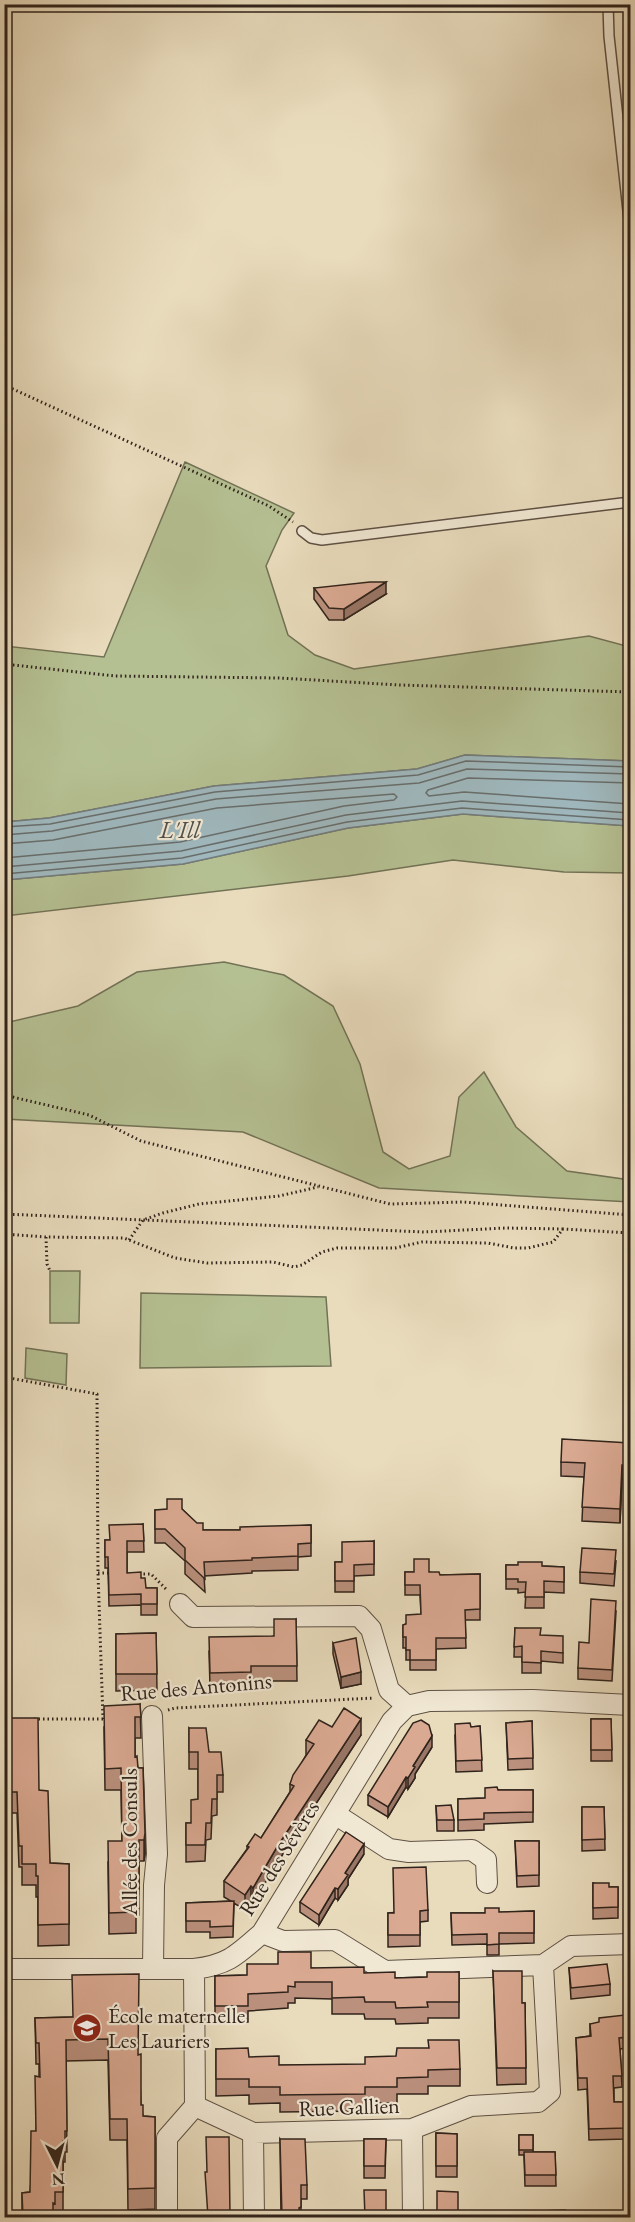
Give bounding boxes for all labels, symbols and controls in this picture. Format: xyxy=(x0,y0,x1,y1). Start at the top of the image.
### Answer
water label: L'Ill xyxy=(159,814,202,845)
street label: Rue des Antonins xyxy=(119,1666,273,1708)
street label: Allée des Consuls xyxy=(115,1768,144,1917)
street label: Rue des Sévères xyxy=(232,1795,326,1921)
place label: École maternelle Les Lauriers xyxy=(108,2001,246,2055)
school or university icon: École maternelle Les Lauriers xyxy=(71,2012,103,2044)
street label: Rue Gallien xyxy=(298,2091,400,2123)
north arrow xyxy=(27,2135,87,2195)
text: N xyxy=(51,2168,66,2191)

